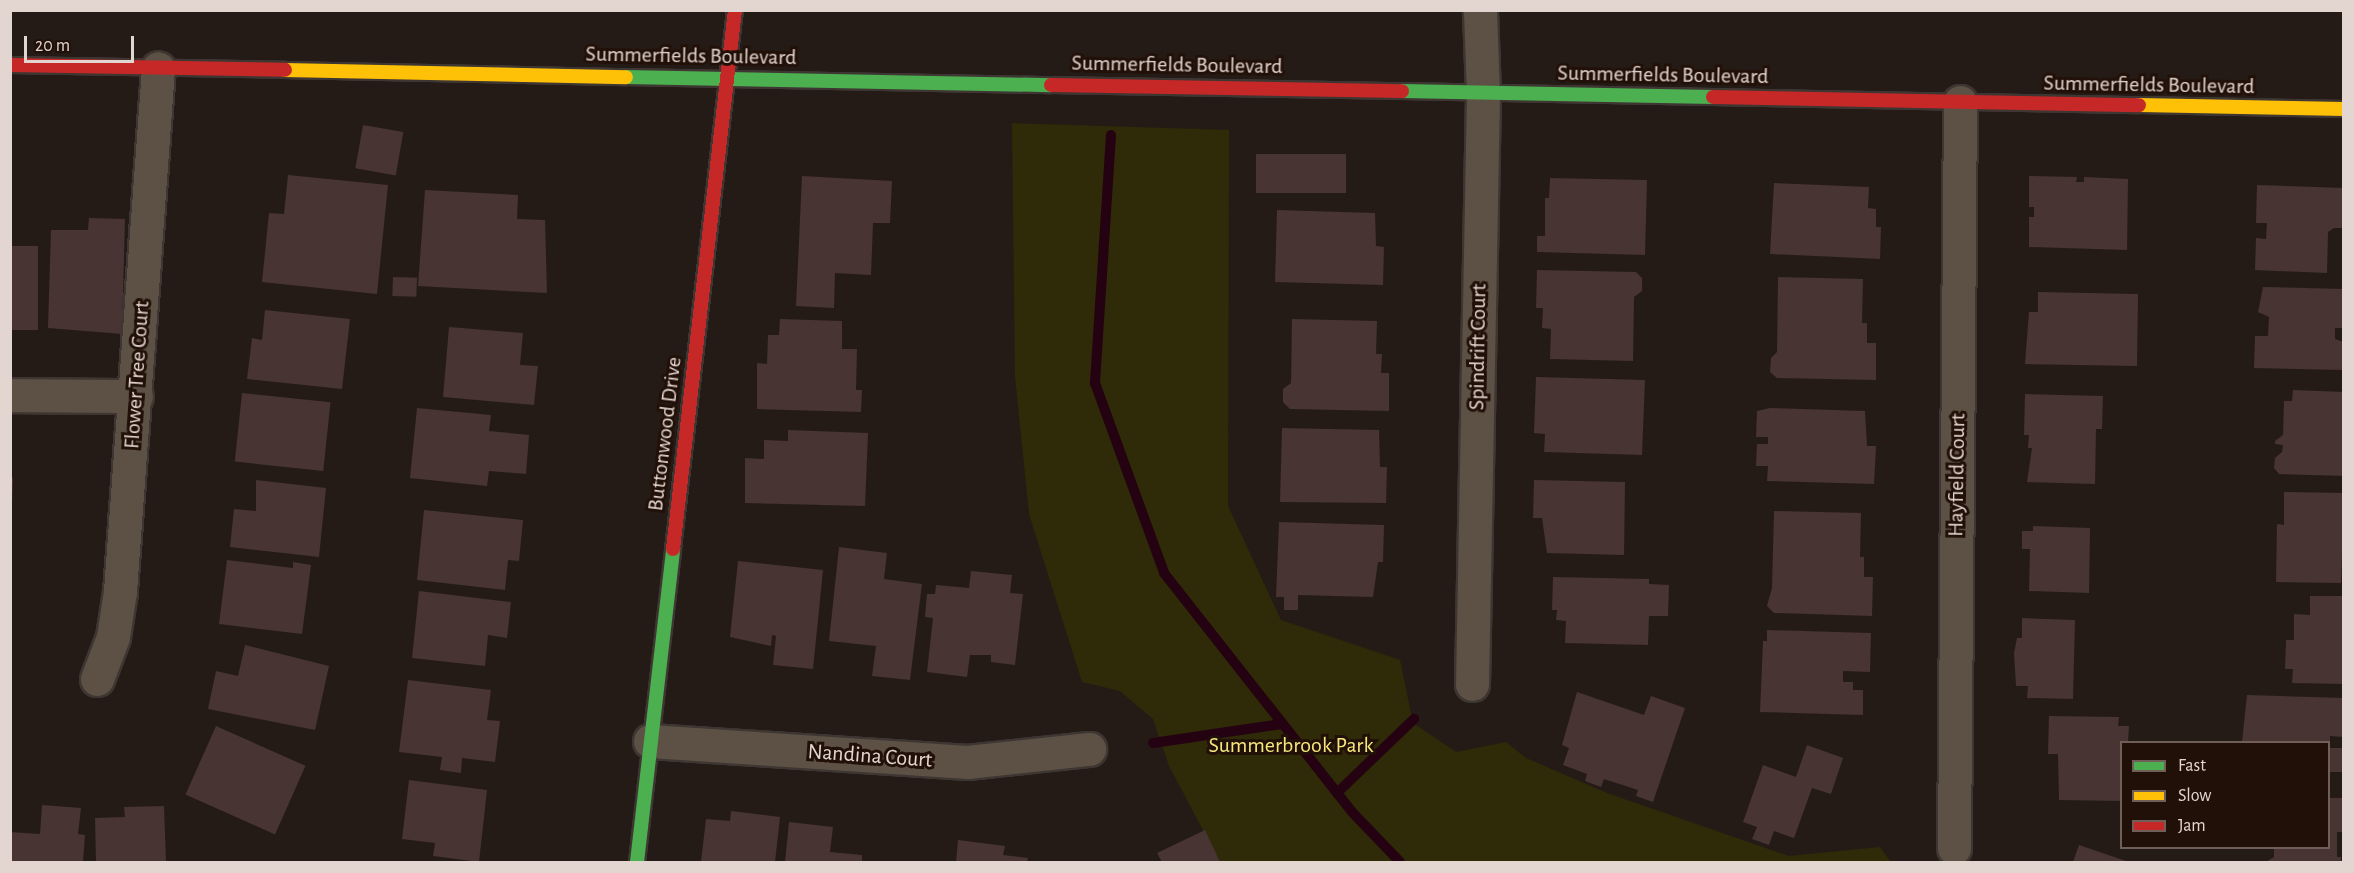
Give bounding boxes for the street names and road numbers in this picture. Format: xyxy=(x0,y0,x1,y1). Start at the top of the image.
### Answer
street label: Summerfields Boulevard xyxy=(585,41,797,71)
street label: Summerfields Boulevard xyxy=(1071,50,1283,80)
street label: Summerfields Boulevard xyxy=(1557,60,1769,90)
street label: Summerfields Boulevard xyxy=(2043,70,2255,100)
street label: Spindrift Court xyxy=(1464,284,1492,410)
street label: Flower Tree Court xyxy=(119,300,155,450)
street label: Buttonwood Drive xyxy=(642,355,688,513)
street label: Hayfield Court xyxy=(1943,413,1971,537)
street label: Nandina Court xyxy=(807,738,933,774)

